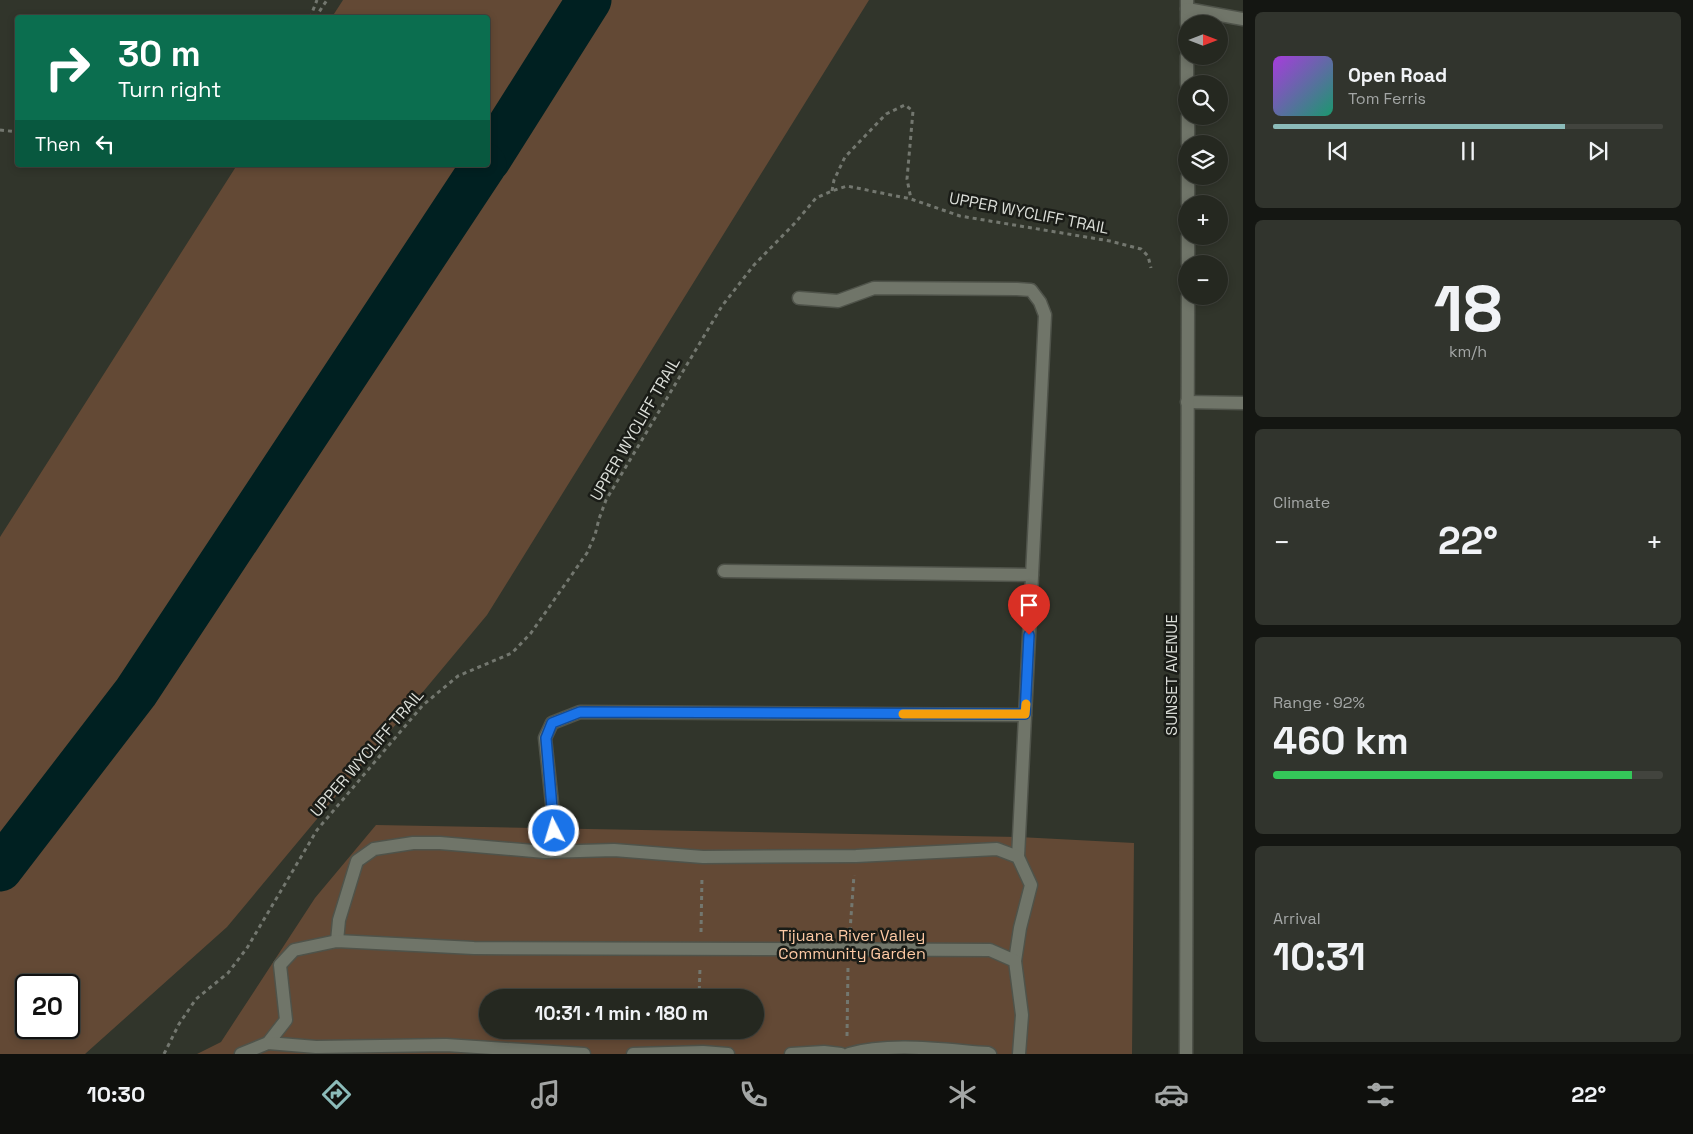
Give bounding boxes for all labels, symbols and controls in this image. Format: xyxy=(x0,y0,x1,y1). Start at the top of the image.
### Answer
north arrow xyxy=(1178,15,1228,65)
map controls xyxy=(1178,15,1228,305)
text: 30 m xyxy=(118,32,201,76)
icon: right xyxy=(35,35,100,100)
text: Open Road xyxy=(1348,63,1447,88)
text: Turn right xyxy=(118,75,221,103)
button: search xyxy=(1178,75,1228,125)
text: Tom Ferris xyxy=(1348,88,1426,109)
icon: left xyxy=(91,130,119,158)
text: Then xyxy=(35,132,81,157)
button: layers xyxy=(1178,135,1228,185)
icon: previous xyxy=(1324,137,1352,165)
icon: pause xyxy=(1454,137,1482,165)
icon: next xyxy=(1584,137,1612,165)
street label: UPPER WYCLIFF TRAIL xyxy=(947,187,1111,239)
button: + xyxy=(1178,195,1228,245)
button: − xyxy=(1178,255,1228,305)
text: 18 xyxy=(1434,267,1502,350)
text: km/h xyxy=(1449,341,1487,362)
street label: UPPER WYCLIFF TRAIL xyxy=(585,353,685,505)
text: Climate xyxy=(1273,492,1330,513)
text: 22° xyxy=(1438,517,1498,565)
text: − xyxy=(1273,524,1290,560)
text: + xyxy=(1646,524,1663,560)
pin xyxy=(1008,584,1050,635)
icon: arrive xyxy=(1015,591,1043,619)
street label: SUNSET AVENUE xyxy=(1161,614,1182,736)
street label: UPPER WYCLIFF TRAIL xyxy=(306,685,428,821)
text: Range · 92% xyxy=(1273,692,1365,713)
text: 460 km xyxy=(1273,717,1409,765)
position arrow xyxy=(527,804,579,856)
text: Arrival xyxy=(1273,908,1321,929)
park label: Tijuana River Valley Community Garden xyxy=(778,925,926,964)
text: 10:31 xyxy=(1273,933,1366,981)
speed limit sign: 20 xyxy=(15,974,80,1039)
text: 10:31 · 1 min · 180 m xyxy=(535,1001,708,1026)
icon: directions xyxy=(319,1077,354,1112)
icon: music xyxy=(528,1077,563,1112)
icon: phone xyxy=(736,1077,771,1112)
icon: climate xyxy=(945,1077,980,1112)
icon: car xyxy=(1154,1077,1189,1112)
icon: filters xyxy=(1363,1077,1398,1112)
text: 10:30 xyxy=(87,1080,145,1108)
text: 22° xyxy=(1571,1080,1606,1108)

